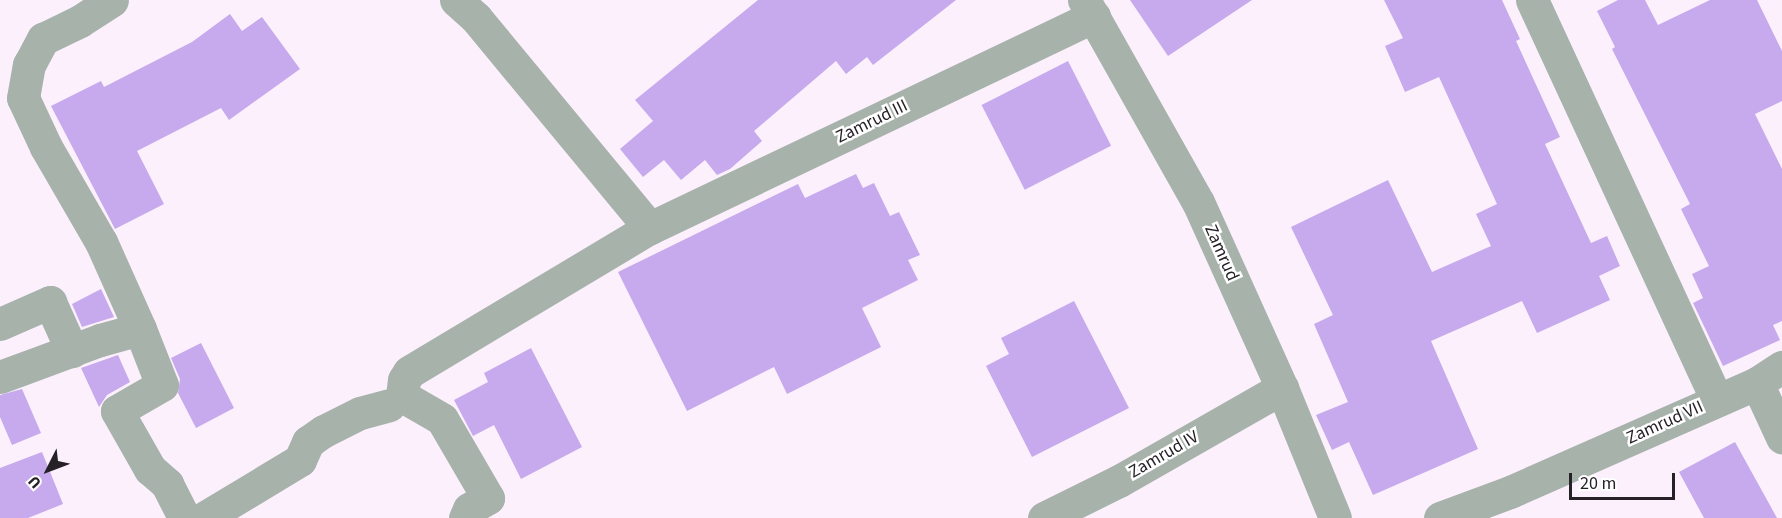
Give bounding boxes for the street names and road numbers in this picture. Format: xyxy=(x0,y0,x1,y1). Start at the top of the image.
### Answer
street label: Zamrud III xyxy=(833,95,911,149)
street label: Zamrud xyxy=(1199,221,1243,285)
street label: Zamrud VII xyxy=(1623,397,1707,449)
street label: Zamrud IV xyxy=(1125,426,1203,484)

